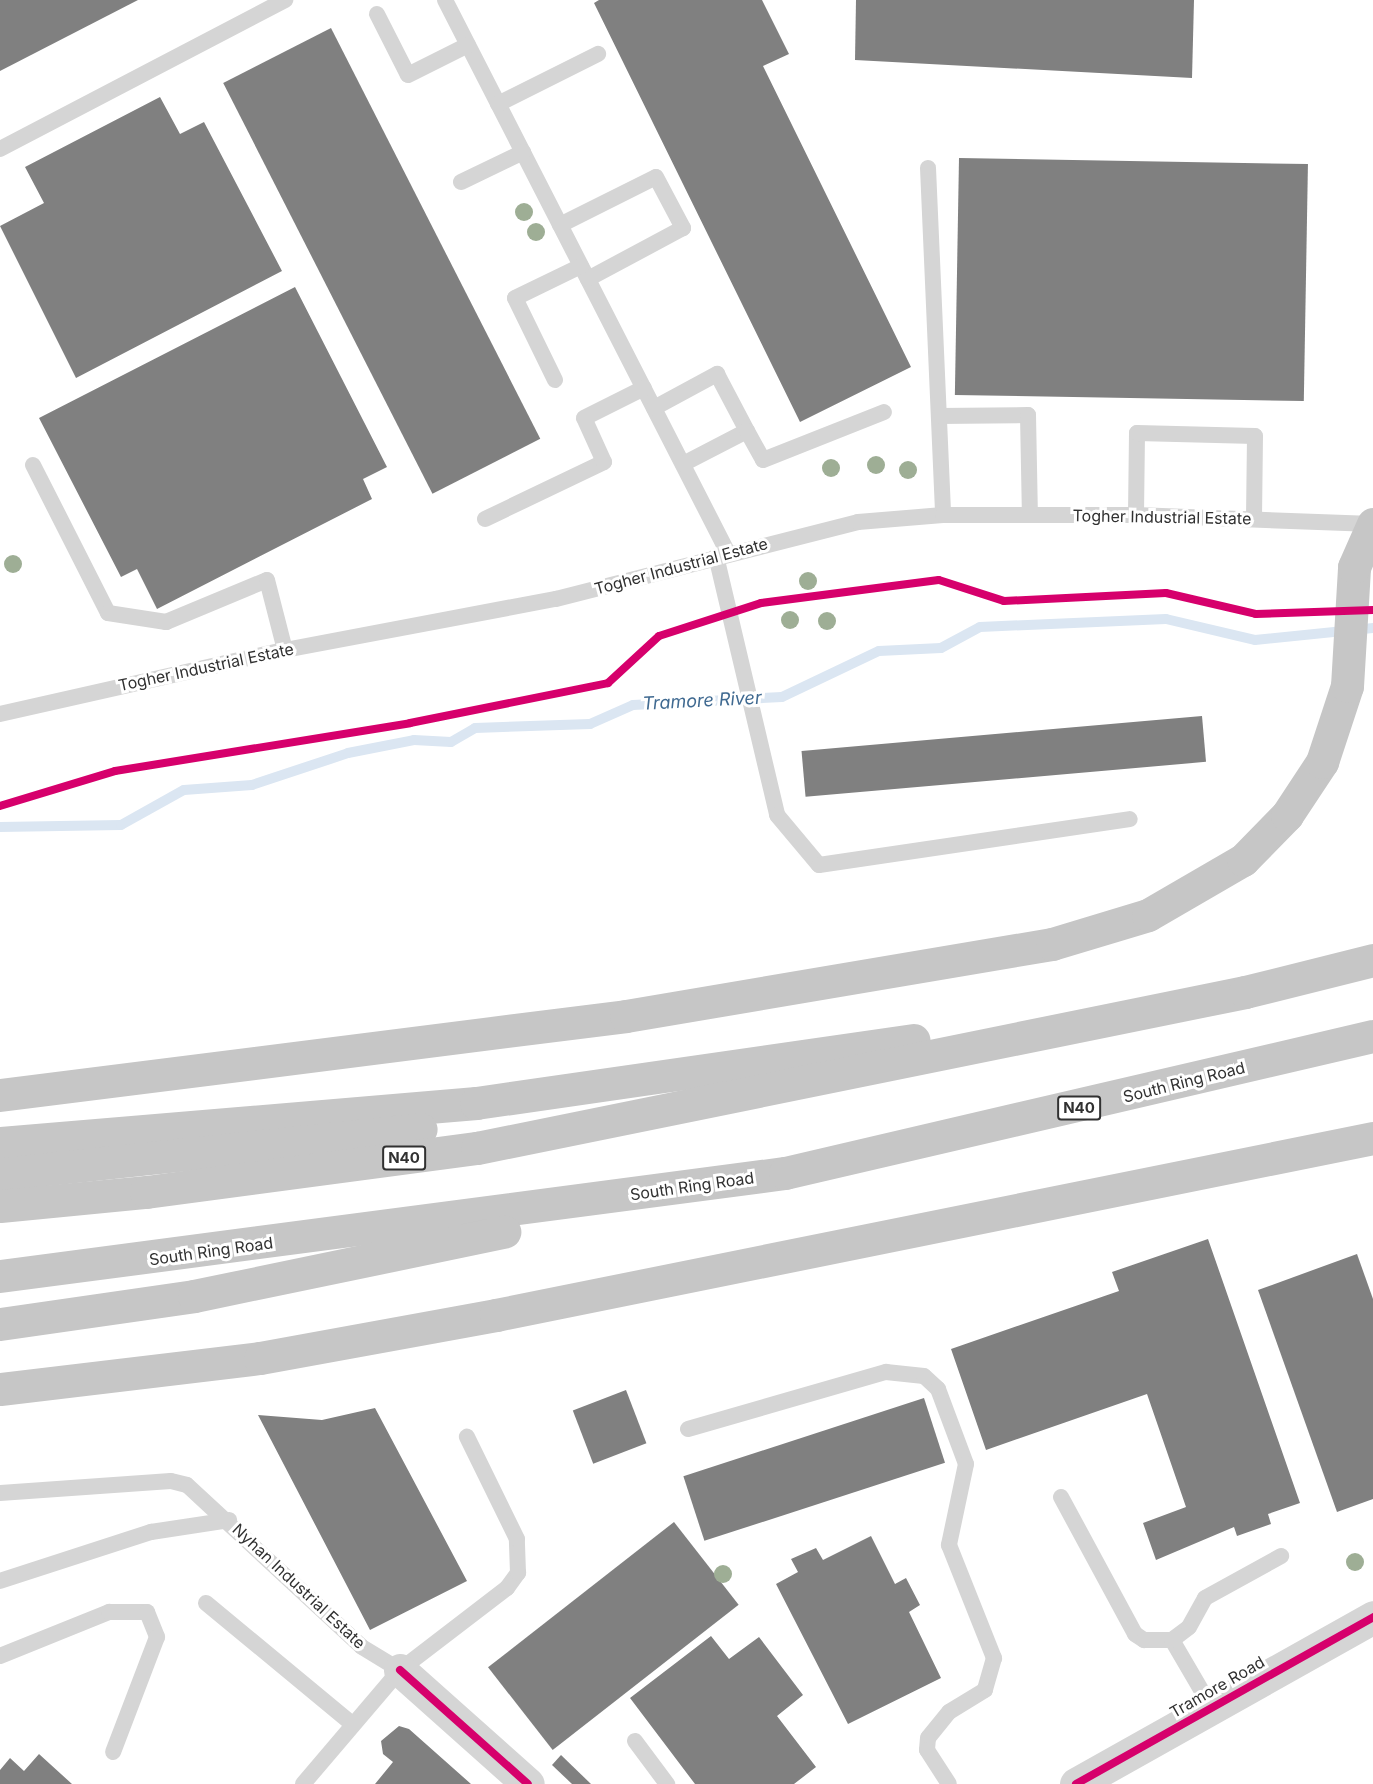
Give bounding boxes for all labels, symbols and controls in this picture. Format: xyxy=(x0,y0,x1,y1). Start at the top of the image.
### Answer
street label: Togher Industrial Estate xyxy=(1072,506,1252,528)
street label: Togher Industrial Estate xyxy=(592,534,770,598)
street label: Togher Industrial Estate xyxy=(117,639,295,695)
water label: Tramore River xyxy=(642,687,762,715)
street label: South Ring Road xyxy=(1121,1058,1247,1106)
road number: N40 xyxy=(1056,1096,1102,1120)
road number: N40 xyxy=(382,1146,426,1170)
street label: South Ring Road xyxy=(629,1168,755,1204)
street label: South Ring Road xyxy=(148,1233,274,1269)
street label: Nyhan Industrial Estate xyxy=(229,1519,369,1653)
street label: Tramore Road xyxy=(1166,1652,1268,1722)

